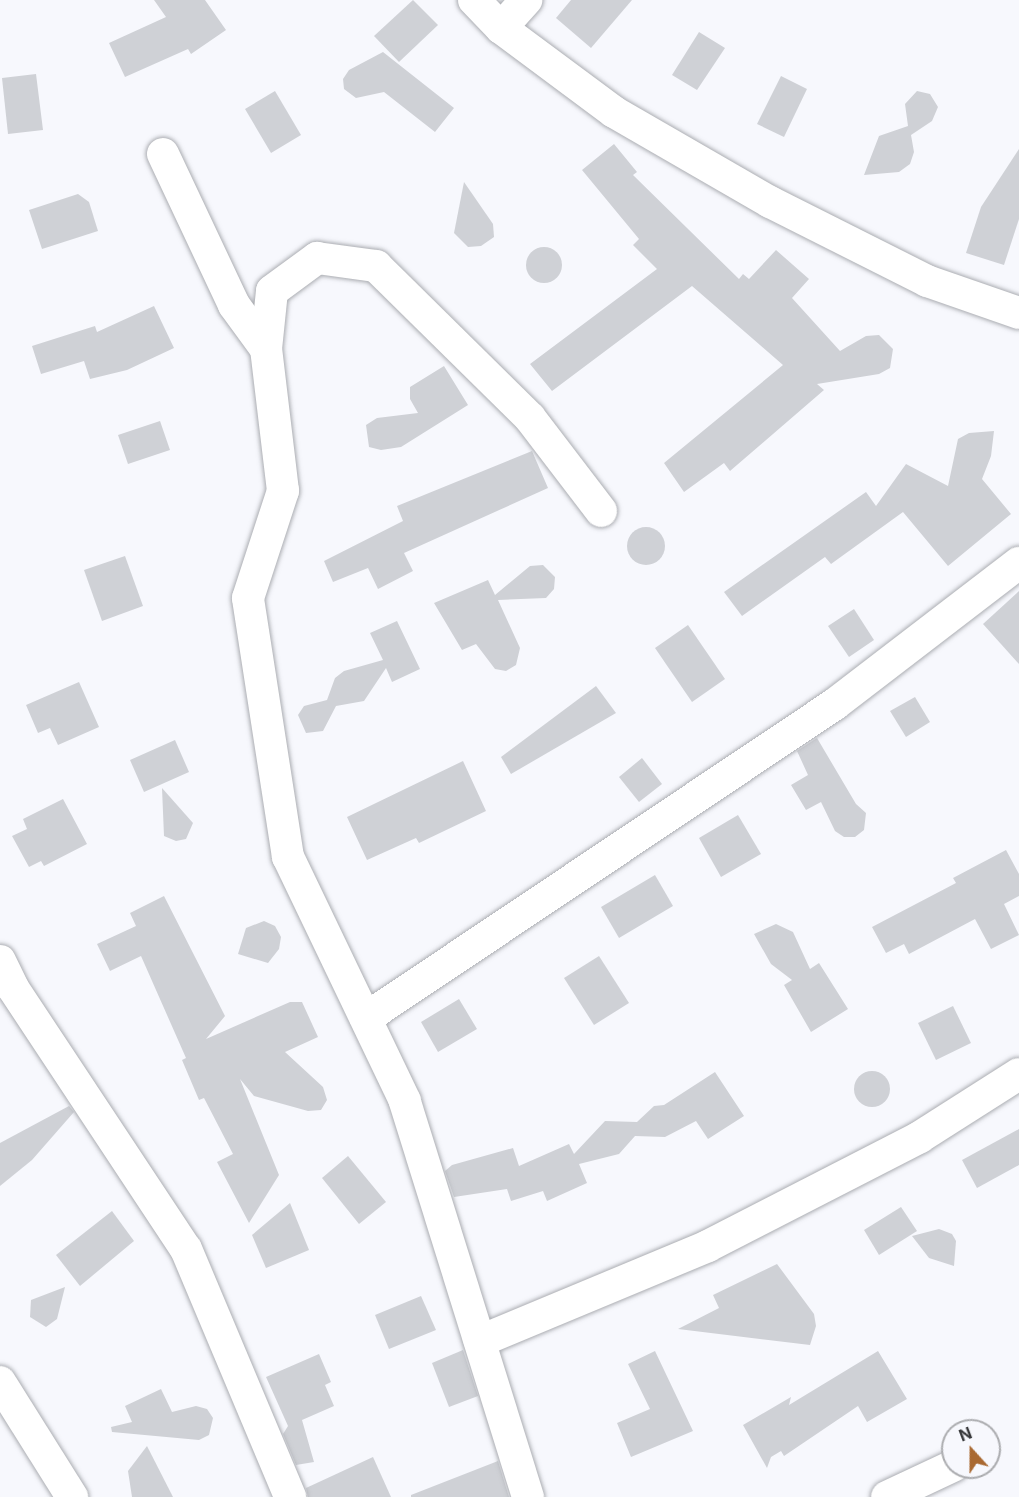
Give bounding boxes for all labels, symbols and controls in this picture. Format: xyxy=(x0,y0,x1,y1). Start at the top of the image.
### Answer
north arrow xyxy=(941,1419,1001,1479)
text: N xyxy=(956,1423,975,1446)

